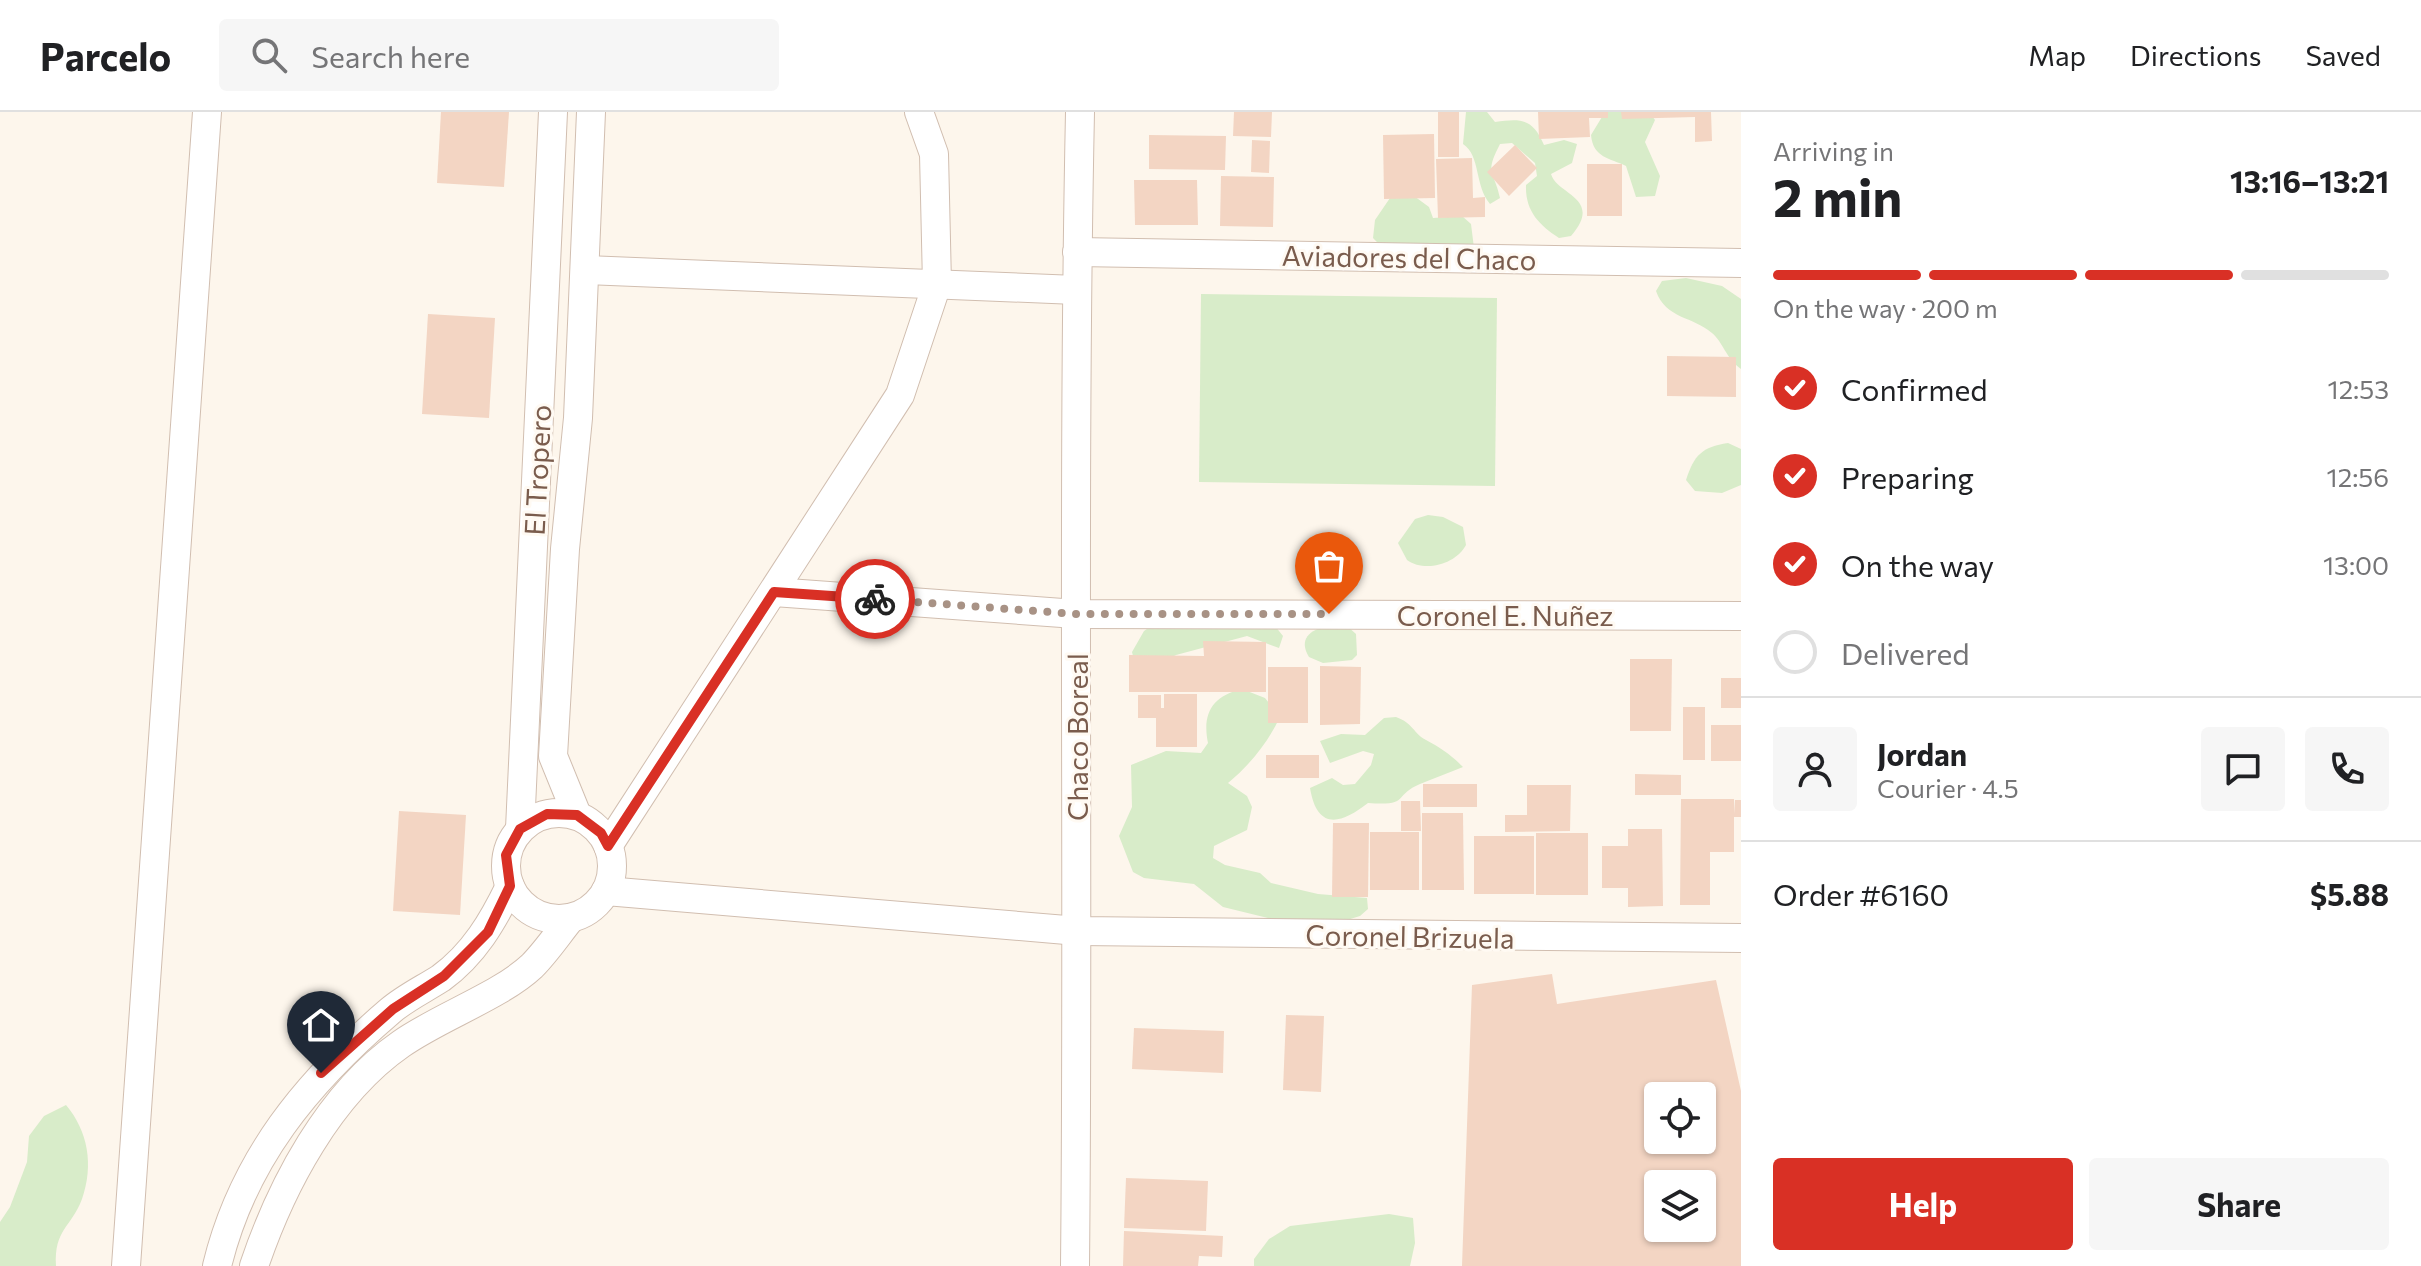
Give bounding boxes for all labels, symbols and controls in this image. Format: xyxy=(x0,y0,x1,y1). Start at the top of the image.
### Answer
search box xyxy=(219,19,779,91)
text: Parcelo xyxy=(40,32,171,79)
icon: search xyxy=(247,33,291,77)
text: Search here xyxy=(311,37,470,74)
text: Map xyxy=(2028,38,2086,72)
text: Directions xyxy=(2130,38,2261,72)
text: Saved xyxy=(2305,38,2381,72)
text: Arriving in xyxy=(1773,135,1894,166)
text: 13:16–13:21 xyxy=(2230,162,2389,199)
text: 2 min xyxy=(1773,164,1902,228)
street label: Aviadores del Chaco xyxy=(1281,238,1537,276)
text: On the way · 200 m xyxy=(1773,292,1998,323)
icon: check xyxy=(1773,366,1817,410)
text: Confirmed xyxy=(1841,370,1988,407)
text: 12:53 xyxy=(2328,373,2389,404)
street label: El Tropero xyxy=(517,404,557,536)
icon: check xyxy=(1773,454,1817,498)
text: Preparing xyxy=(1841,458,1974,495)
text: 12:56 xyxy=(2327,461,2389,492)
pin xyxy=(1295,532,1363,614)
icon: check xyxy=(1773,542,1817,586)
icon: bag xyxy=(1307,544,1351,588)
text: On the way xyxy=(1841,546,1994,583)
text: 13:00 xyxy=(2323,549,2389,580)
courier xyxy=(835,559,915,639)
icon: bike xyxy=(853,577,897,621)
street label: Coronel E. Nuñez xyxy=(1397,598,1613,632)
text: Delivered xyxy=(1841,634,1970,671)
street label: Chaco Boreal xyxy=(1060,653,1094,821)
button: person xyxy=(1773,727,1857,811)
button: chat xyxy=(2201,727,2285,811)
button: phone xyxy=(2305,727,2389,811)
text: Jordan xyxy=(1877,735,1967,772)
text: Courier · 4.5 xyxy=(1877,772,2019,803)
text: Order #6160 xyxy=(1773,875,1949,912)
text: $5.88 xyxy=(2310,875,2389,912)
street label: Coronel Brizuela xyxy=(1305,917,1515,955)
pin xyxy=(287,991,355,1073)
icon: home xyxy=(299,1003,343,1047)
map controls xyxy=(1644,1082,1716,1242)
button: locate xyxy=(1644,1082,1716,1154)
button: Help xyxy=(1773,1158,2073,1250)
button: Share xyxy=(2089,1158,2389,1250)
button: layers xyxy=(1644,1170,1716,1242)

